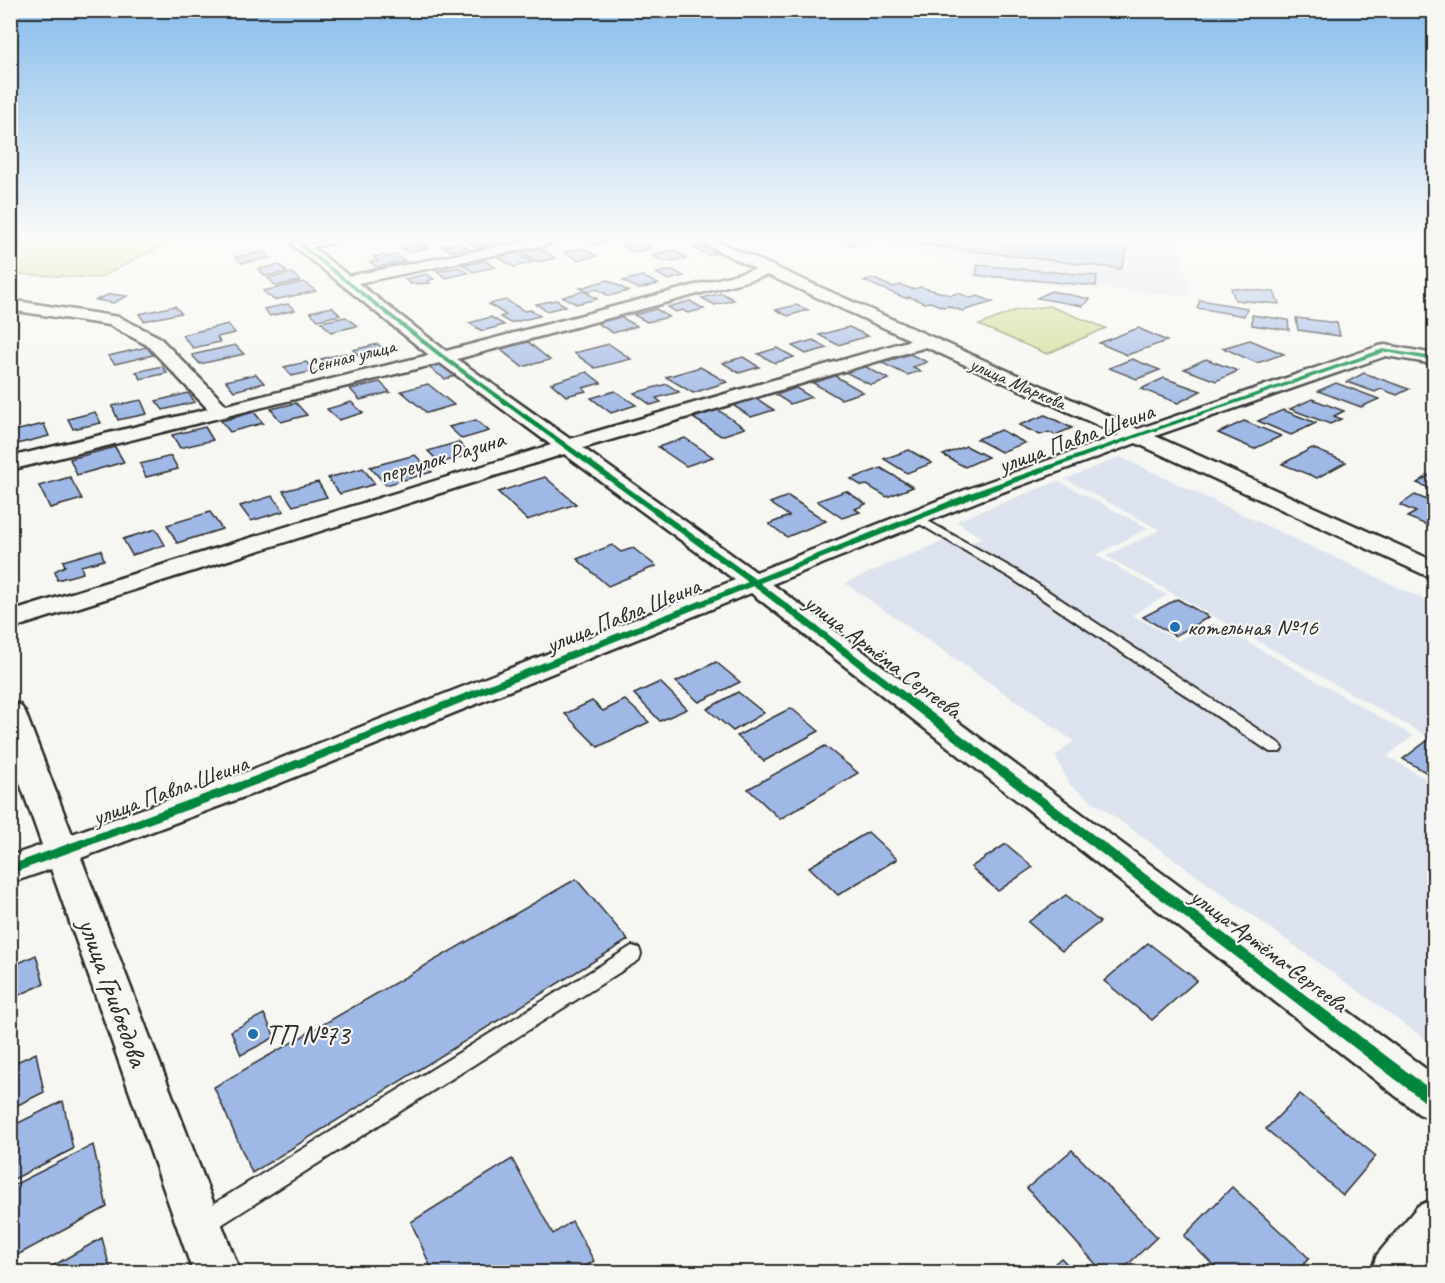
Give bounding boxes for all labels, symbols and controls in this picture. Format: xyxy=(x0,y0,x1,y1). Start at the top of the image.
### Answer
street label: Сенная улица xyxy=(304,333,400,380)
street label: улица Маркова xyxy=(965,351,1071,416)
street label: улица Павла Шеина xyxy=(992,395,1159,481)
street label: переулок Разина xyxy=(376,423,510,490)
street label: улица Павла Шеина xyxy=(540,570,706,660)
street label: улица Артёма Сергеева xyxy=(797,586,969,726)
place label: котельная №16 xyxy=(1187,612,1319,642)
marker: котельная №16 xyxy=(1168,620,1182,634)
street label: улица Павла Шеина xyxy=(86,747,253,833)
street label: улица Артёма Сергеева xyxy=(1183,880,1355,1020)
street label: улица Грибоедова xyxy=(70,912,157,1073)
place label: ТП №73 xyxy=(265,1017,352,1052)
marker: ТП №73 xyxy=(246,1027,260,1041)

